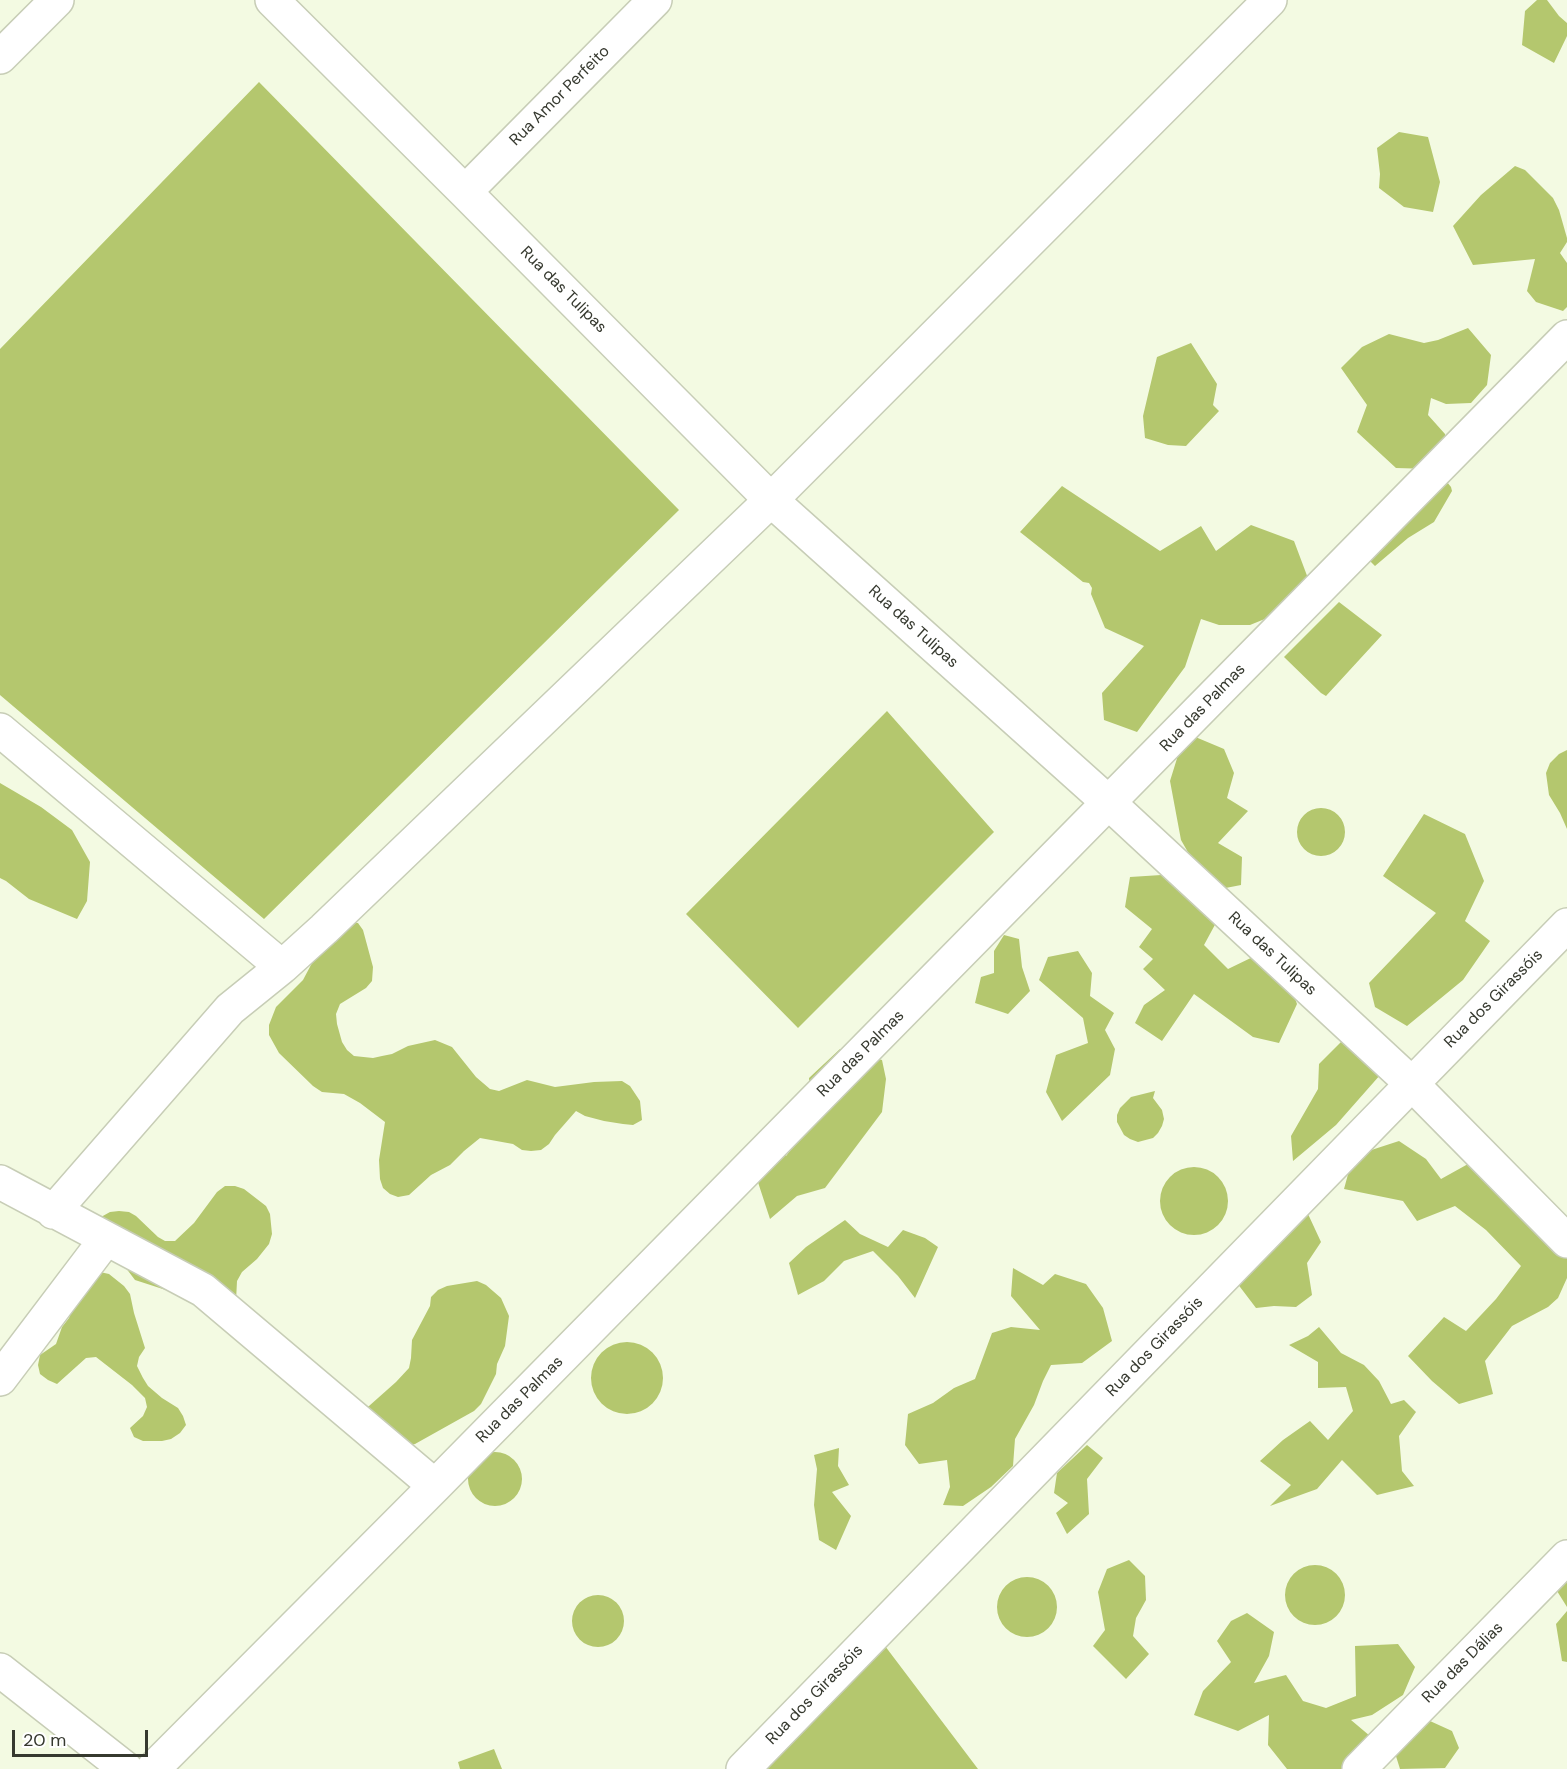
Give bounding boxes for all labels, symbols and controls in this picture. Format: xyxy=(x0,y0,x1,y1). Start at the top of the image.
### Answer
street label: Rua Amor Perfeito xyxy=(506,42,614,150)
street label: Rua das Tulipas xyxy=(516,243,610,337)
street label: Rua das Tulipas xyxy=(864,582,962,672)
street label: Rua das Palmas xyxy=(1156,660,1250,756)
street label: Rua das Tulipas xyxy=(1224,908,1320,1000)
street label: Rua dos Girassóis xyxy=(1441,946,1547,1052)
street label: Rua das Palmas xyxy=(814,1007,908,1101)
street label: Rua dos Girassóis xyxy=(1102,1293,1208,1401)
street label: Rua das Palmas xyxy=(473,1353,567,1447)
street label: Rua das Dálias xyxy=(1419,1619,1507,1707)
street label: Rua dos Girassóis xyxy=(762,1641,868,1749)
scale bar xyxy=(15,1718,152,1756)
text: 20 m xyxy=(23,1728,66,1752)

